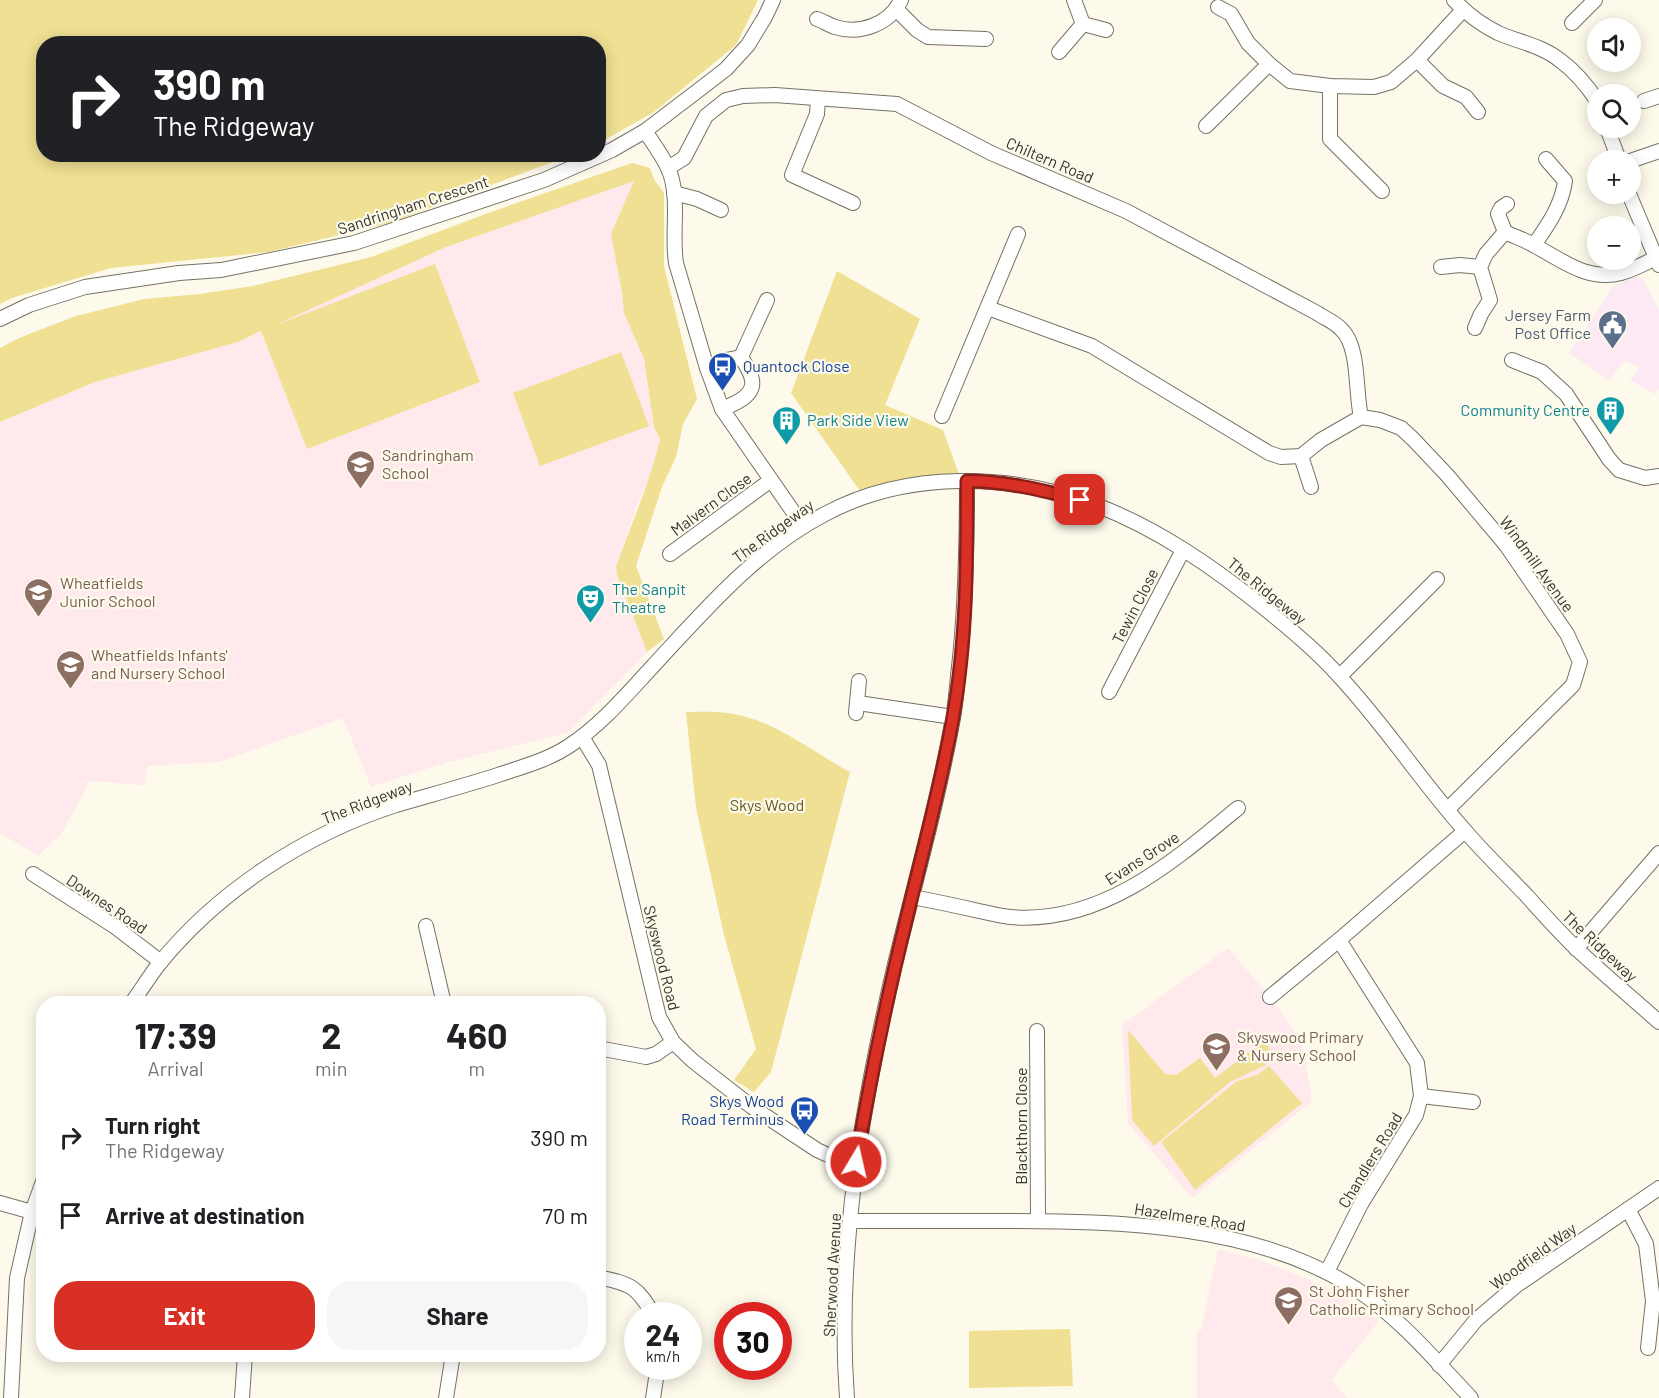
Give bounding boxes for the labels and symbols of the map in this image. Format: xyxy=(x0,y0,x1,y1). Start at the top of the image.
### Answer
street label: Chiltern Road xyxy=(1004,133,1097,186)
street label: Sandringham Crescent xyxy=(335,171,491,238)
place label: Jersey Farm Post Office xyxy=(1505,305,1591,342)
public building icon: Jersey Farm Post Office xyxy=(1596,308,1628,350)
bus stop icon: Quantock Close xyxy=(706,350,738,392)
place label: Quantock Close xyxy=(743,356,850,375)
building icon: Community Centre xyxy=(1595,394,1627,436)
place label: Community Centre xyxy=(1460,400,1590,419)
building icon: Park Side View xyxy=(770,404,802,446)
place label: Park Side View xyxy=(807,410,909,429)
place label: Sandringham School xyxy=(382,445,474,482)
school or university icon: Sandringham School xyxy=(345,448,377,490)
street label: Malvern Close xyxy=(667,468,755,539)
pin xyxy=(1054,474,1105,525)
street label: The Ridgeway xyxy=(728,494,817,566)
street label: Windmill Avenue xyxy=(1496,512,1579,615)
street label: The Ridgeway xyxy=(1224,553,1311,628)
street label: Tewin Close xyxy=(1107,565,1162,647)
place label: Wheatfields Junior School xyxy=(60,573,156,610)
school or university icon: Wheatfields Junior School xyxy=(23,576,55,618)
place label: The Sanpit Theatre xyxy=(612,579,686,616)
theatre icon: The Sanpit Theatre xyxy=(575,582,607,624)
place label: Wheatfields Infants' and Nursery School xyxy=(91,645,228,682)
school or university icon: Wheatfields Infants' and Nursery School xyxy=(54,648,86,690)
street label: The Ridgeway xyxy=(319,775,415,828)
park label: Skys Wood xyxy=(730,795,804,814)
street label: Evans Grove xyxy=(1101,827,1182,889)
street label: Downes Road xyxy=(63,870,151,937)
street label: Skyswood Road xyxy=(640,903,685,1012)
street label: The Ridgeway xyxy=(1559,906,1642,986)
place label: Skyswood Primary & Nursery School xyxy=(1237,1027,1364,1064)
school or university icon: Skyswood Primary & Nursery School xyxy=(1200,1030,1232,1072)
street label: Blackthorn Close xyxy=(1011,1067,1030,1185)
place label: Skys Wood Road Terminus xyxy=(681,1091,784,1128)
bus stop icon: Skys Wood Road Terminus xyxy=(789,1094,821,1136)
street label: Chandlers Road xyxy=(1334,1109,1406,1211)
position arrow xyxy=(824,1130,888,1194)
street label: Hazelmere Road xyxy=(1133,1198,1247,1235)
street label: Sherwood Avenue xyxy=(819,1212,844,1337)
street label: Woodfield Way xyxy=(1486,1218,1580,1293)
place label: St John Fisher Catholic Primary School xyxy=(1309,1281,1474,1318)
school or university icon: St John Fisher Catholic Primary School xyxy=(1272,1284,1304,1326)
speed limit sign: 30 xyxy=(714,1302,792,1380)

